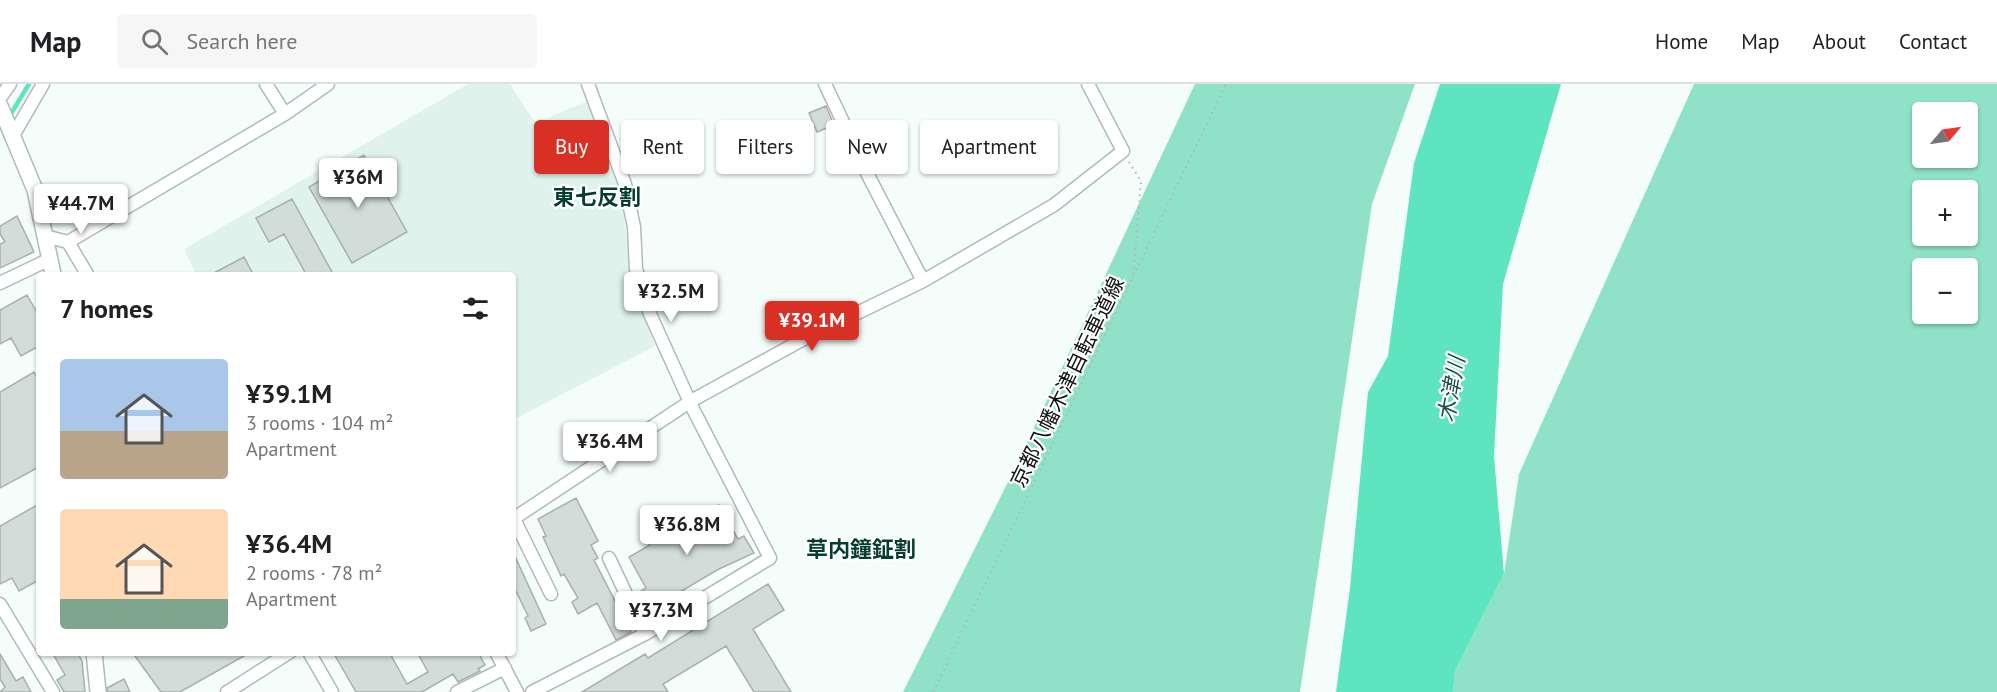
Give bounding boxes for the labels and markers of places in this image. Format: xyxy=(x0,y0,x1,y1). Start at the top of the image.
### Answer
pin: ¥36M xyxy=(322,158,394,209)
pin: ¥44.7M xyxy=(32,184,130,235)
pin: ¥32.5M xyxy=(622,272,720,323)
pin: ¥39.1M xyxy=(763,301,861,352)
pin: ¥36.4M xyxy=(561,422,659,473)
pin: ¥36.8M xyxy=(638,505,736,556)
pin: ¥37.3M xyxy=(612,591,710,642)

